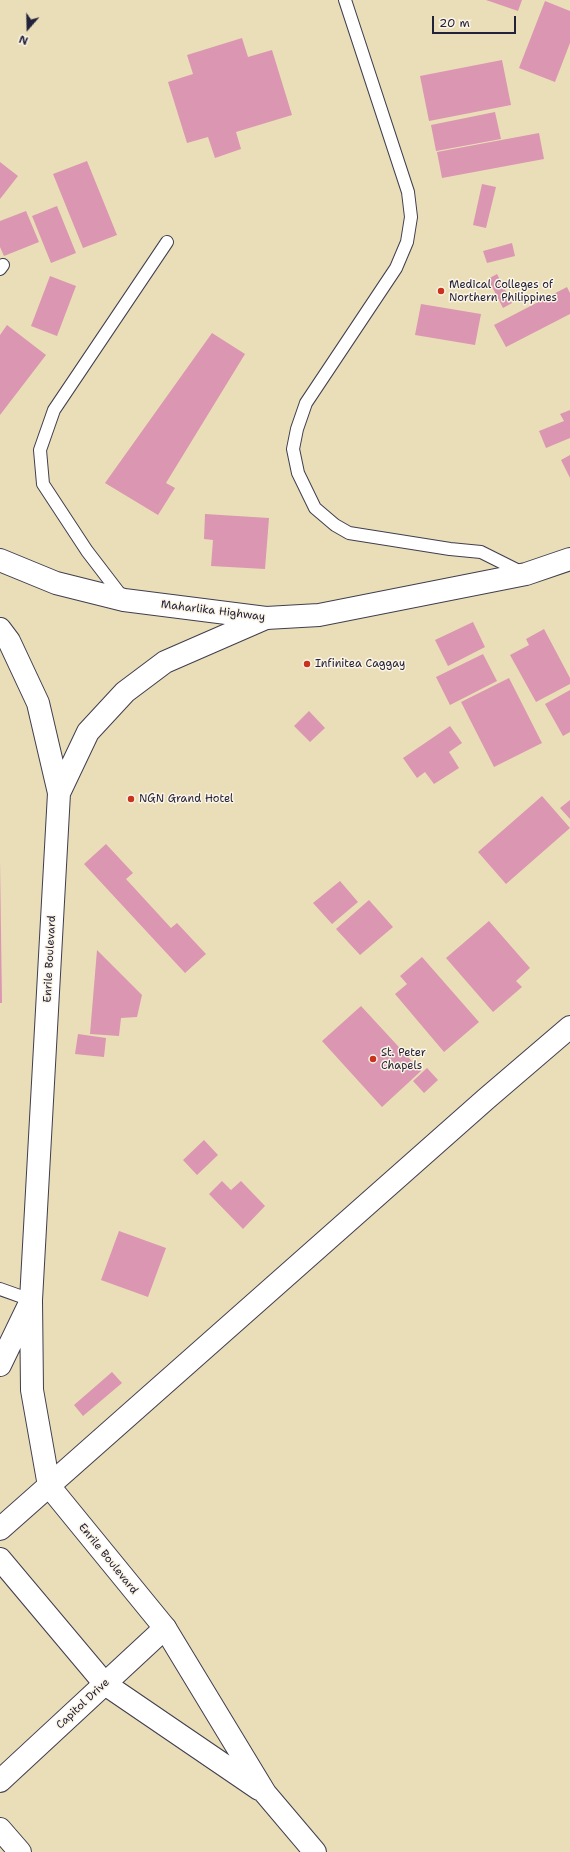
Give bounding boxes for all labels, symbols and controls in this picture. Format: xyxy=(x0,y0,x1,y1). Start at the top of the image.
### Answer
north arrow xyxy=(8,8,48,48)
scale bar xyxy=(434,8,518,34)
text: 20 m xyxy=(439,15,470,31)
text: N xyxy=(17,31,30,48)
place label: Medical Colleges of Northern Philippines xyxy=(449,278,557,304)
marker: Medical Colleges of Northern Philippines xyxy=(436,286,446,296)
street label: Maharlika Highway xyxy=(160,598,266,624)
place label: Infinitea Caggay xyxy=(315,657,405,671)
marker: Infinitea Caggay xyxy=(302,659,312,669)
place label: NGN Grand Hotel xyxy=(139,792,233,806)
marker: NGN Grand Hotel xyxy=(126,794,136,804)
street label: Enrile Boulevard xyxy=(41,915,59,1003)
place label: St. Peter Chapels xyxy=(381,1046,426,1072)
marker: St. Peter Chapels xyxy=(368,1054,378,1064)
street label: Enrile Boulevard xyxy=(75,1521,141,1597)
street label: Capitol Drive xyxy=(54,1676,112,1732)

